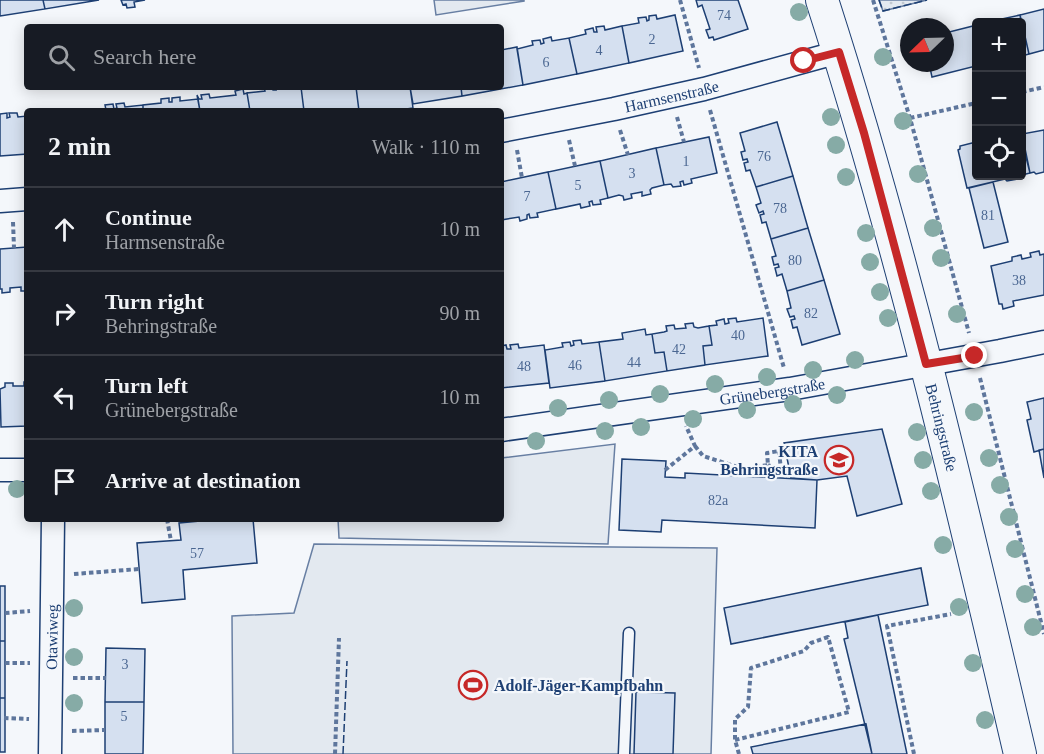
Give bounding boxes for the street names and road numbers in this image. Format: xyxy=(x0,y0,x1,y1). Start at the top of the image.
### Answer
street label: Harmsenstraße xyxy=(623,77,720,115)
street label: Grünebergstraße xyxy=(718,374,826,407)
street label: Behringstraße xyxy=(923,382,961,473)
street label: Otawiweg xyxy=(43,604,61,670)

